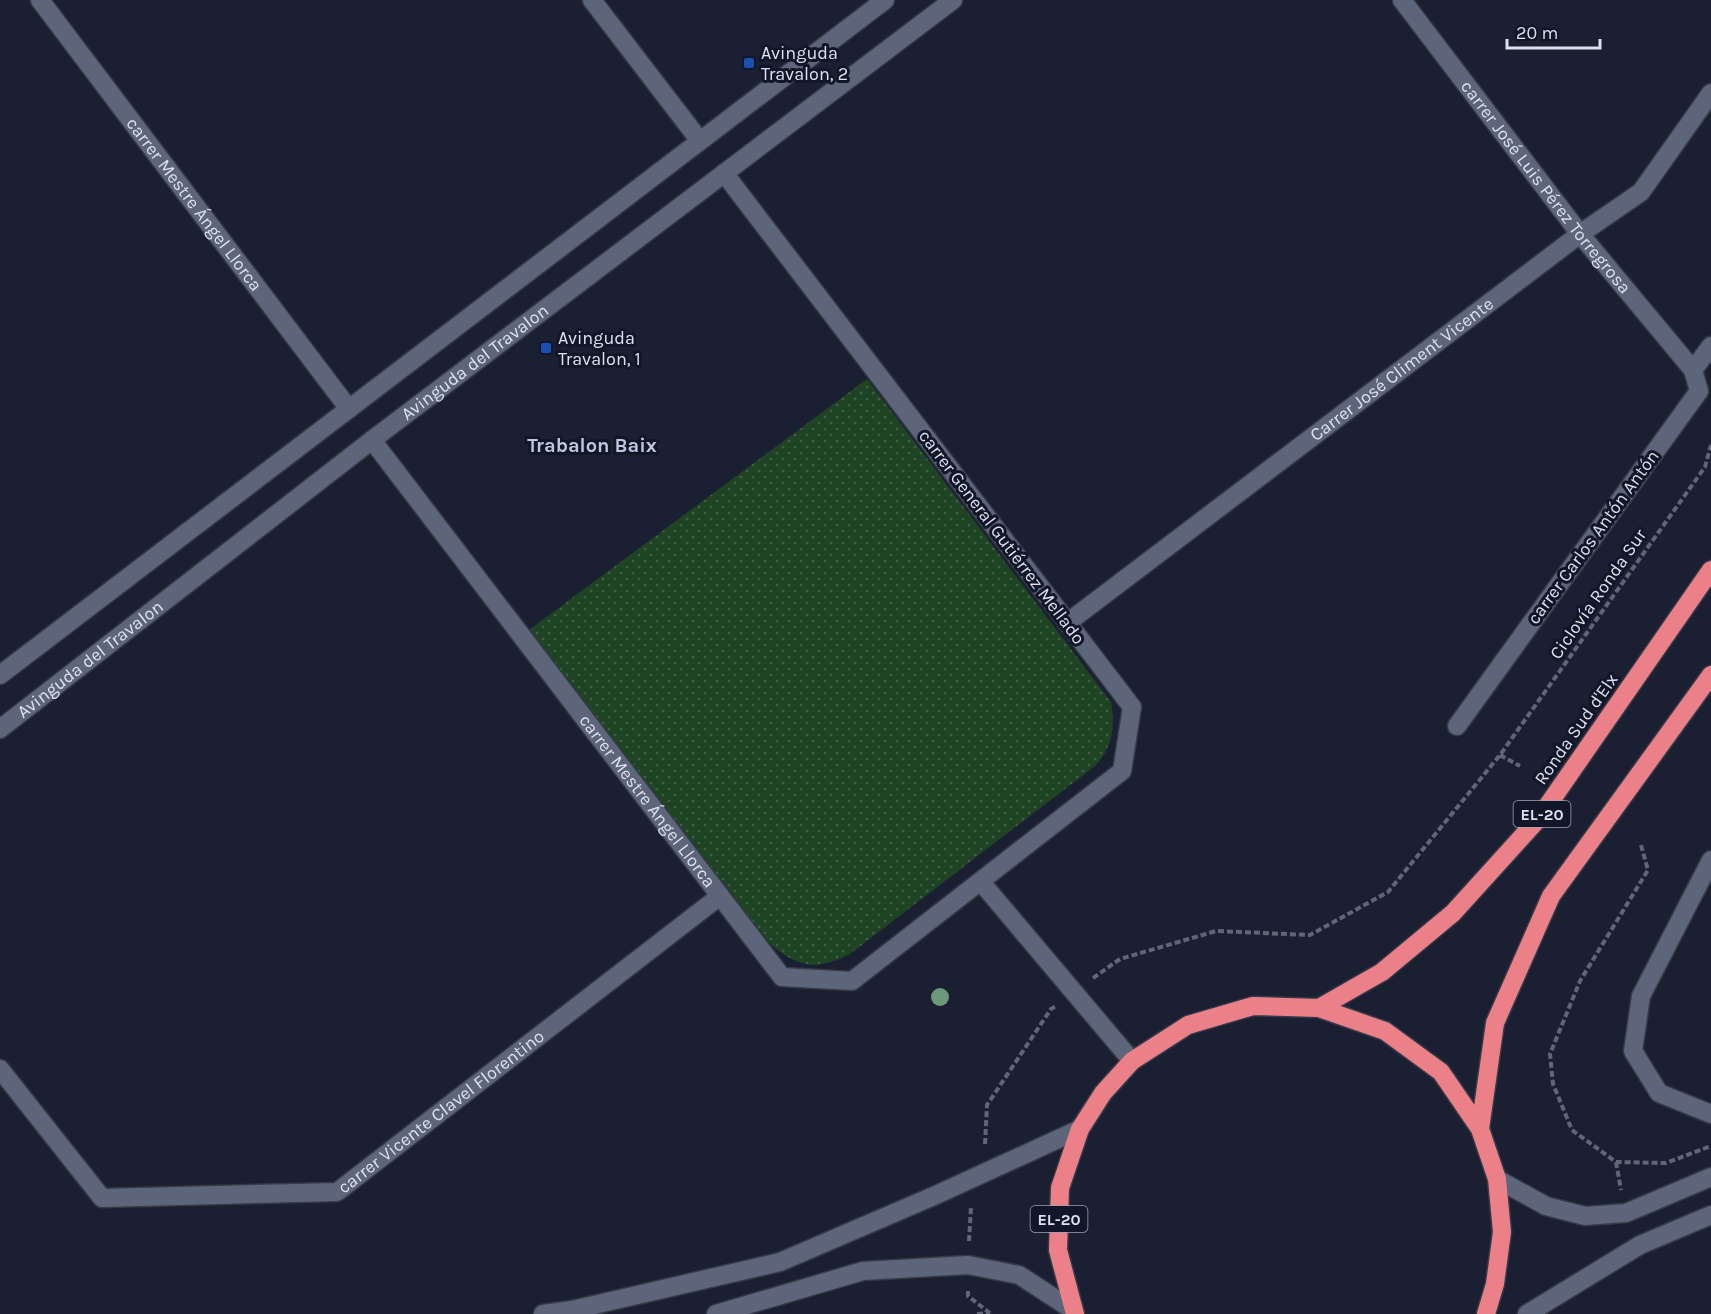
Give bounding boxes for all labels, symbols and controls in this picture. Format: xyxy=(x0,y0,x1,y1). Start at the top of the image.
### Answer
scale bar xyxy=(1507,12,1600,50)
text: 20 m xyxy=(1516,22,1558,44)
place label: Avinguda Travalon, 2 xyxy=(761,42,848,85)
marker: Avinguda Travalon, 2 xyxy=(742,56,756,70)
street label: carrer José Luis Pérez Torregrosa xyxy=(1456,76,1636,298)
street label: carrer Mestre Ángel Llorca xyxy=(122,113,267,296)
street label: Carrer José Climent Vicente xyxy=(1306,293,1498,446)
street label: Avinguda del Travalon xyxy=(397,299,553,425)
place label: Avinguda Travalon, 1 xyxy=(558,327,641,370)
marker: Avinguda Travalon, 1 xyxy=(539,341,553,355)
street label: carrer General Gutiérrez Mellado xyxy=(914,425,1090,649)
district label: Trabalon Baix xyxy=(527,434,657,457)
street label: carrer Carlos Antón Antón xyxy=(1522,446,1664,628)
street label: Ciclovía Ronda Sur xyxy=(1545,524,1651,663)
street label: Avinguda del Travalon xyxy=(12,595,168,723)
street label: Ronda Sud d'Elx xyxy=(1529,669,1623,789)
street label: carrer Mestre Ángel Llorca xyxy=(574,710,721,892)
road number: EL-20 xyxy=(1514,801,1570,827)
street label: carrer Vicente Clavel Florentino xyxy=(333,1025,549,1198)
road number: EL-20 xyxy=(1030,1206,1088,1232)

